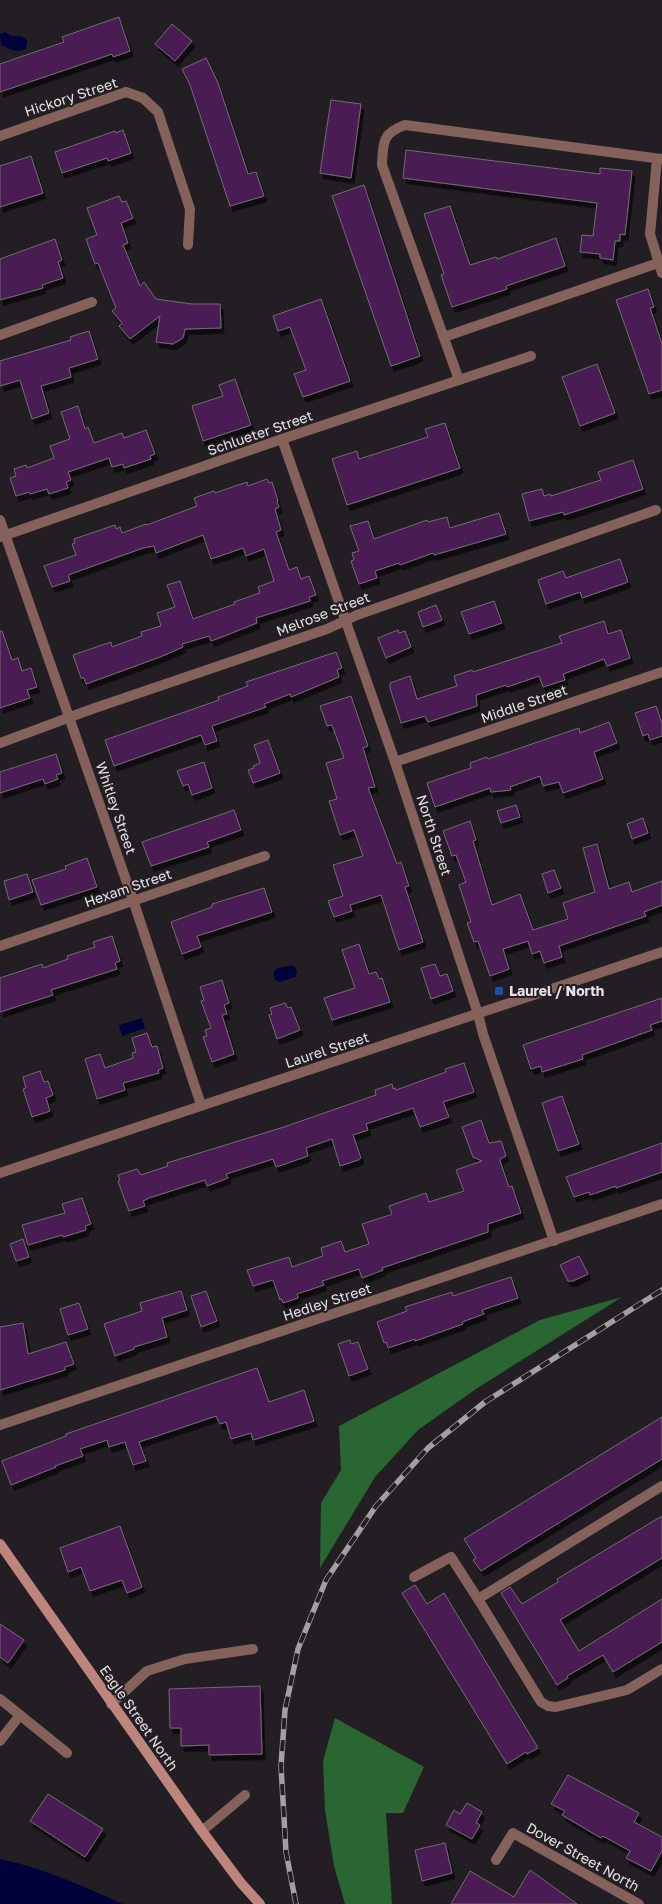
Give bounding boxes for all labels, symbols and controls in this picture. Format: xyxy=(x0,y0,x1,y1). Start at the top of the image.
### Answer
street label: Hickory Street xyxy=(22,73,119,120)
street label: Schlueter Street xyxy=(205,407,315,459)
street label: Melrose Street xyxy=(274,588,372,639)
street label: Middle Street xyxy=(478,681,569,726)
street label: Whitley Street xyxy=(93,760,140,856)
street label: North Street xyxy=(413,792,456,877)
street label: Hexam Street xyxy=(82,865,174,910)
place label: Laurel / North xyxy=(509,982,604,999)
marker: Laurel / North xyxy=(493,985,505,997)
street label: Laurel Street xyxy=(283,1028,371,1071)
street label: Hedley Street xyxy=(280,1279,373,1324)
street label: Eagle Street North xyxy=(97,1662,182,1774)
street label: Dover Street North xyxy=(524,1818,643,1895)

